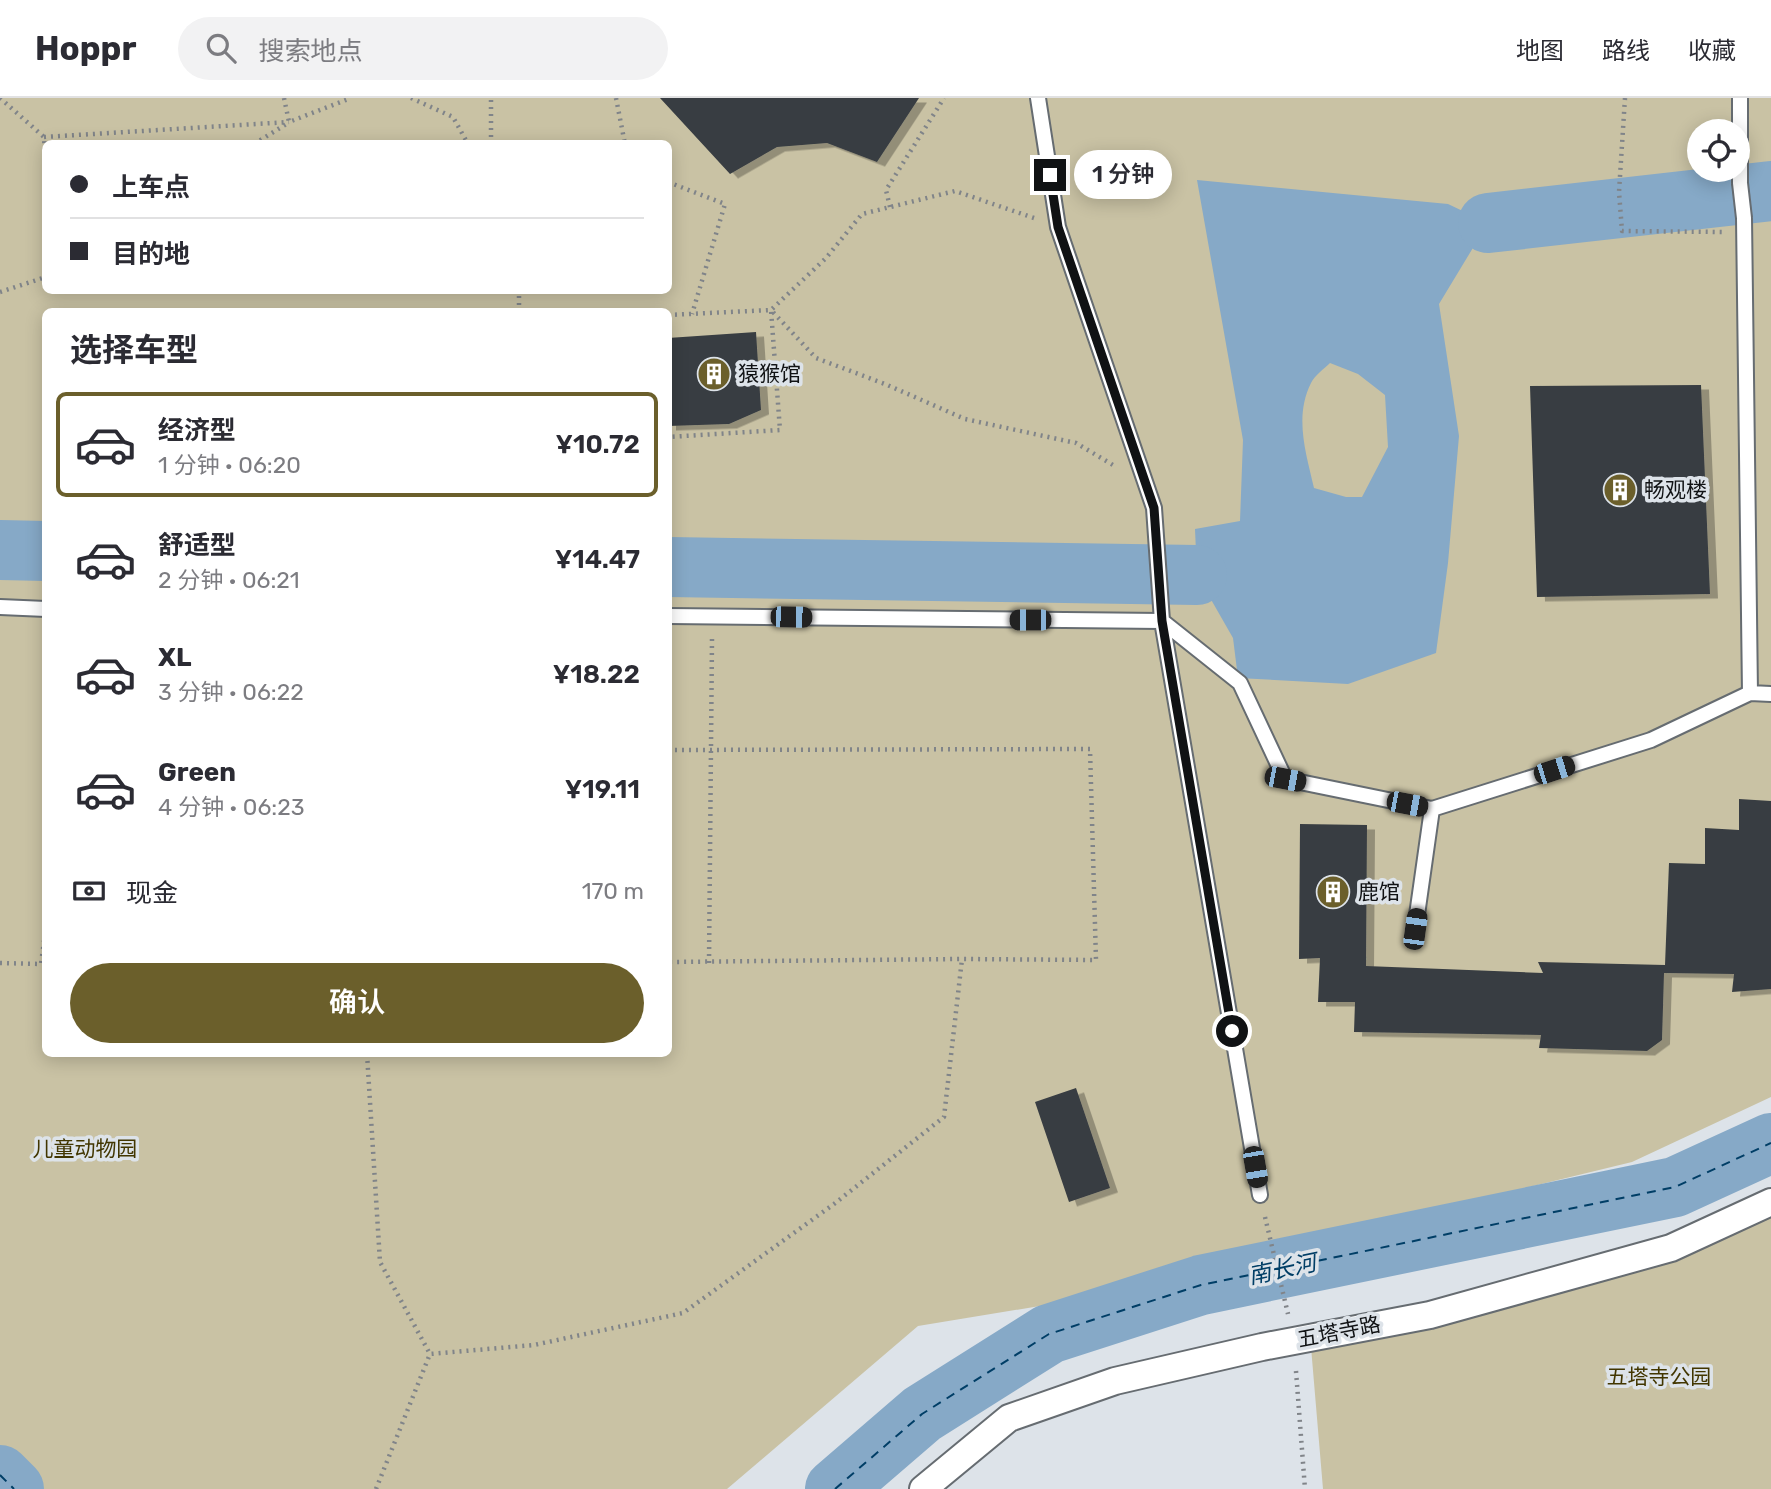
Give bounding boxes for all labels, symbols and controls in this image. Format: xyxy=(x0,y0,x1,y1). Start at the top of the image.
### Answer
search box xyxy=(178,17,668,80)
text: Hoppr xyxy=(35,29,136,68)
icon: search xyxy=(202,29,240,67)
text: 搜索地点 xyxy=(258,36,362,67)
text: 地图 xyxy=(1516,37,1564,65)
text: 路线 xyxy=(1602,37,1650,65)
text: 收藏 xyxy=(1688,37,1736,65)
map controls xyxy=(1687,119,1750,182)
button: locate xyxy=(1687,119,1750,182)
callout: 1 分钟 xyxy=(1074,150,1172,200)
route end xyxy=(1034,159,1066,191)
text: 1 分钟 xyxy=(1092,160,1154,188)
text: 上车点 xyxy=(112,172,190,203)
text: 目的地 xyxy=(112,239,190,270)
text: 选择车型 xyxy=(70,331,198,369)
building icon: 猿猴馆 xyxy=(695,355,733,393)
place label: 猿猴馆 xyxy=(738,361,801,386)
icon: car xyxy=(74,413,137,476)
text: 经济型 xyxy=(158,415,236,446)
text: ¥10.72 xyxy=(556,429,640,460)
text: 1 分钟 · 06:20 xyxy=(158,451,301,479)
building icon: 畅观楼 xyxy=(1601,471,1639,509)
place label: 畅观楼 xyxy=(1644,477,1707,502)
icon: car xyxy=(74,528,137,591)
text: 舒适型 xyxy=(158,530,236,561)
text: ¥14.47 xyxy=(555,544,640,575)
text: 2 分钟 · 06:21 xyxy=(158,566,300,594)
car xyxy=(770,606,813,628)
car xyxy=(1010,610,1052,631)
text: XL xyxy=(158,642,191,673)
icon: car xyxy=(74,643,137,706)
text: ¥18.22 xyxy=(553,659,640,690)
text: 3 分钟 · 06:22 xyxy=(158,678,304,706)
car xyxy=(1531,754,1578,786)
text: Green xyxy=(158,757,236,788)
icon: car xyxy=(74,758,137,821)
car xyxy=(1263,765,1308,793)
text: ¥19.11 xyxy=(565,774,640,805)
car xyxy=(1385,790,1430,818)
text: 4 分钟 · 06:23 xyxy=(158,793,304,821)
icon: cash xyxy=(70,872,108,910)
building icon: 鹿馆 xyxy=(1314,873,1352,911)
text: 170 m xyxy=(582,877,644,905)
text: 现金 xyxy=(126,878,178,909)
place label: 鹿馆 xyxy=(1358,879,1400,904)
car xyxy=(1402,907,1429,951)
button: 确认 xyxy=(70,963,644,1043)
route start xyxy=(1216,1015,1248,1047)
park label: 儿童动物园 xyxy=(33,1136,138,1161)
car xyxy=(1242,1144,1269,1190)
water label: 南长河 xyxy=(1245,1247,1323,1290)
street label: 五塔寺路 xyxy=(1295,1311,1383,1352)
park label: 五塔寺公园 xyxy=(1607,1364,1712,1389)

